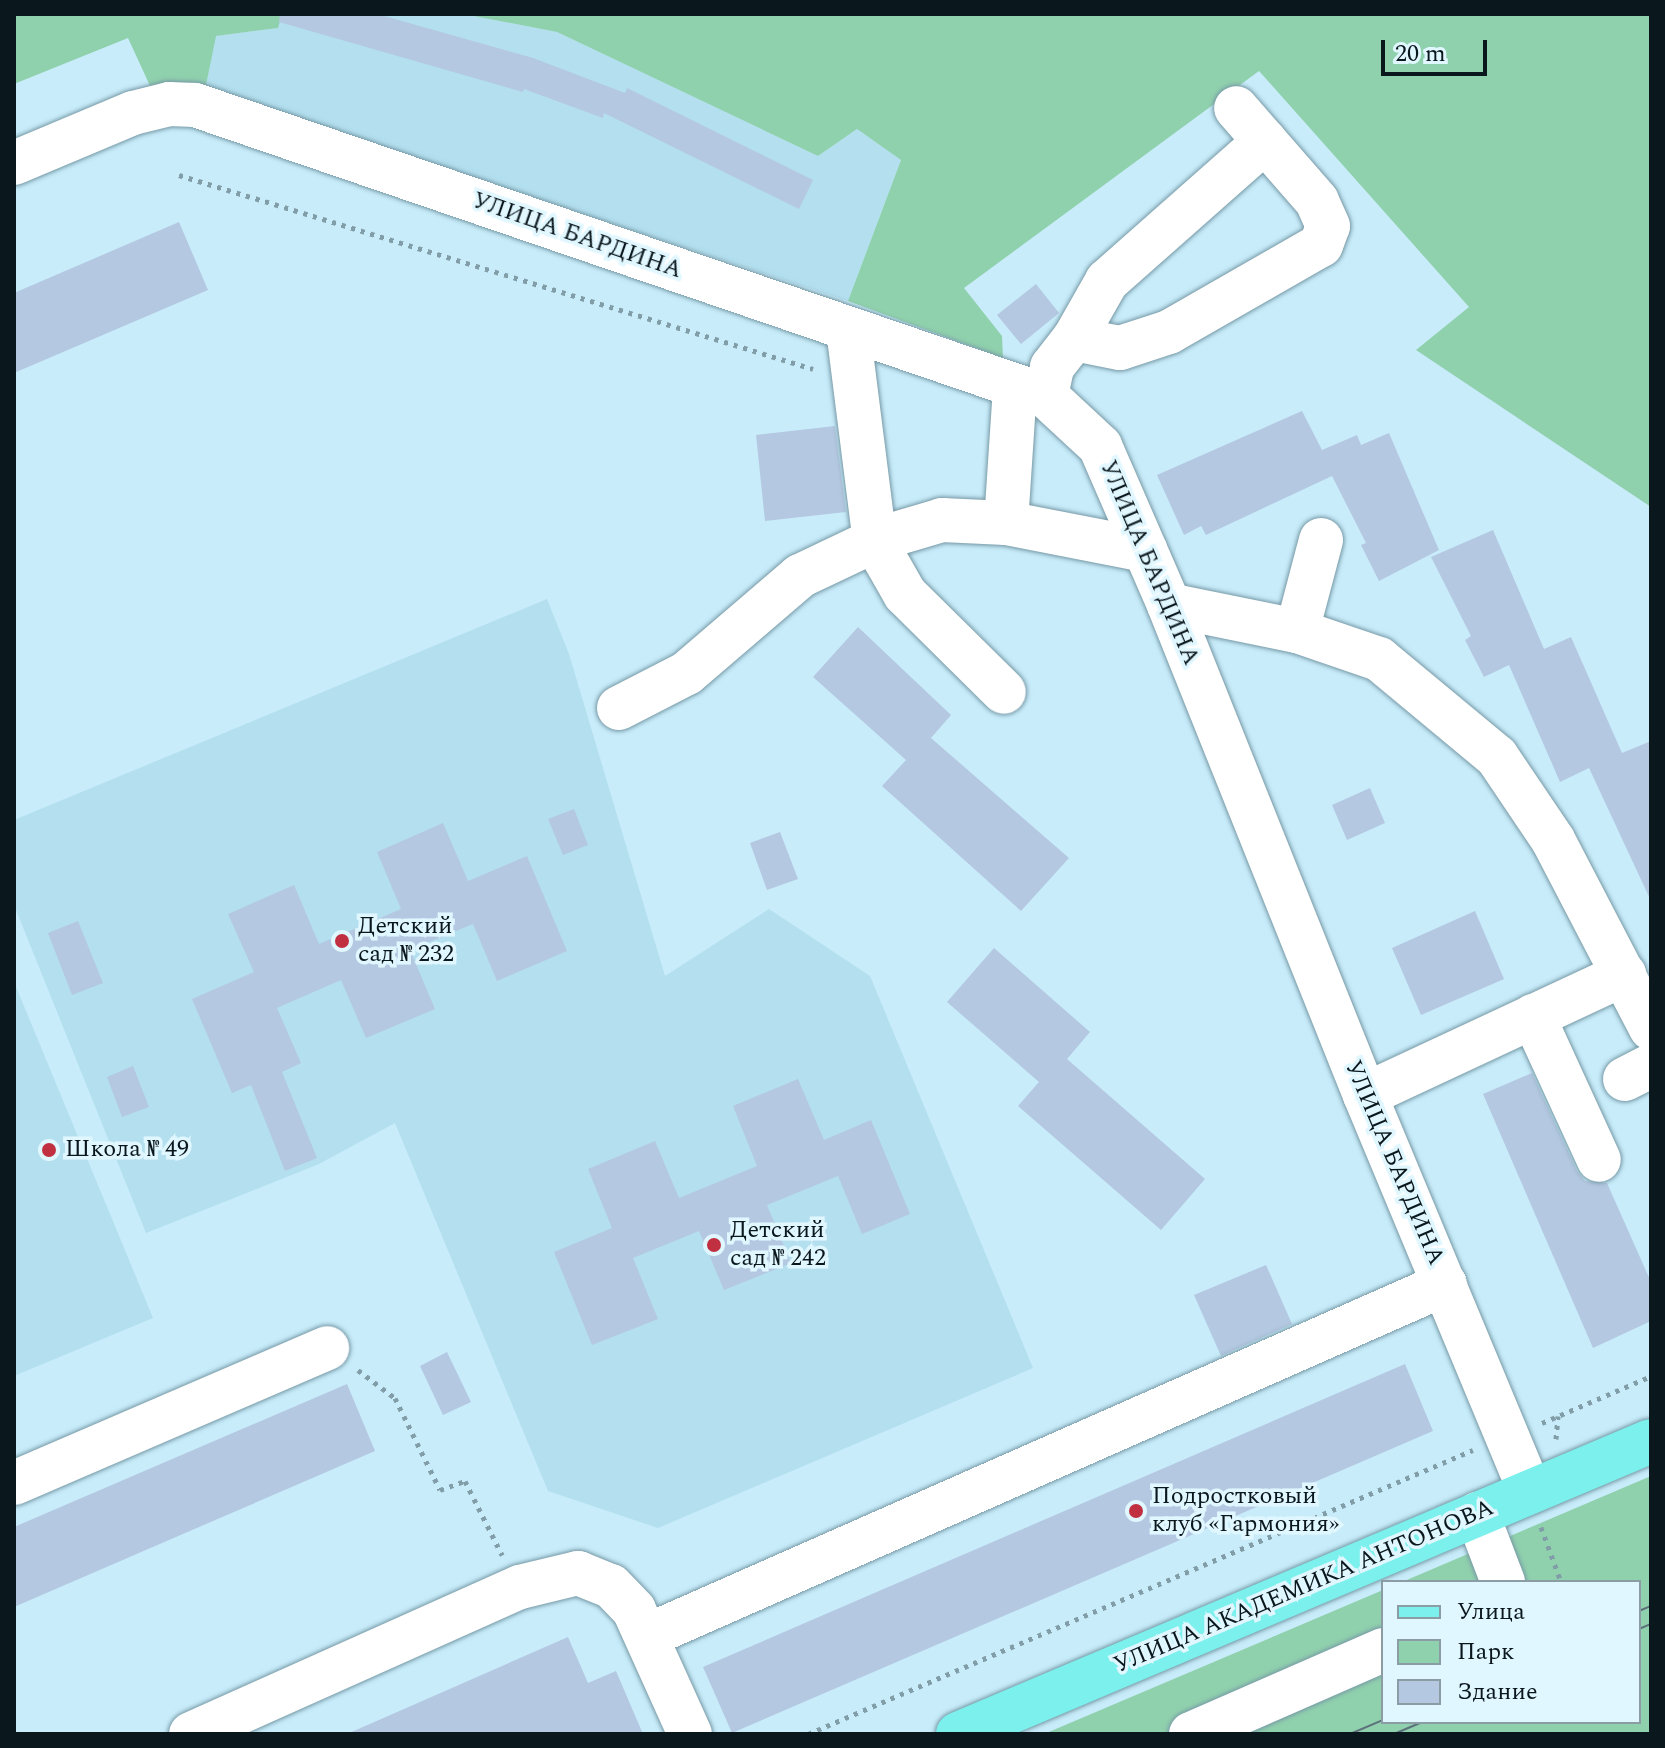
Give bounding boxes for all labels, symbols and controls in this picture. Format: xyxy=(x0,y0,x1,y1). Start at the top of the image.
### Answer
scale bar xyxy=(1385,24,1491,74)
text: 20 m xyxy=(1395,36,1446,72)
street label: УЛИЦА БАРДИНА xyxy=(468,187,686,285)
street label: УЛИЦА БАРДИНА xyxy=(1093,456,1205,670)
place label: Детский сад № 232 xyxy=(358,913,454,969)
marker: Детский сад № 232 xyxy=(333,932,351,950)
street label: УЛИЦА БАРДИНА xyxy=(1338,1056,1450,1270)
place label: Школа № 49 xyxy=(65,1136,189,1164)
marker: Школа № 49 xyxy=(40,1141,58,1159)
place label: Детский сад № 242 xyxy=(730,1217,826,1273)
marker: Детский сад № 242 xyxy=(705,1236,723,1254)
place label: Подростковый клуб «Гармония» xyxy=(1152,1483,1339,1539)
street label: УЛИЦА АКАДЕМИКА АНТОНОВА xyxy=(1110,1494,1498,1680)
marker: Подростковый клуб «Гармония» xyxy=(1127,1502,1145,1520)
legend xyxy=(1381,1580,1641,1724)
text: Улица xyxy=(1457,1594,1525,1630)
text: Парк xyxy=(1457,1634,1514,1670)
text: Здание xyxy=(1457,1674,1538,1710)

